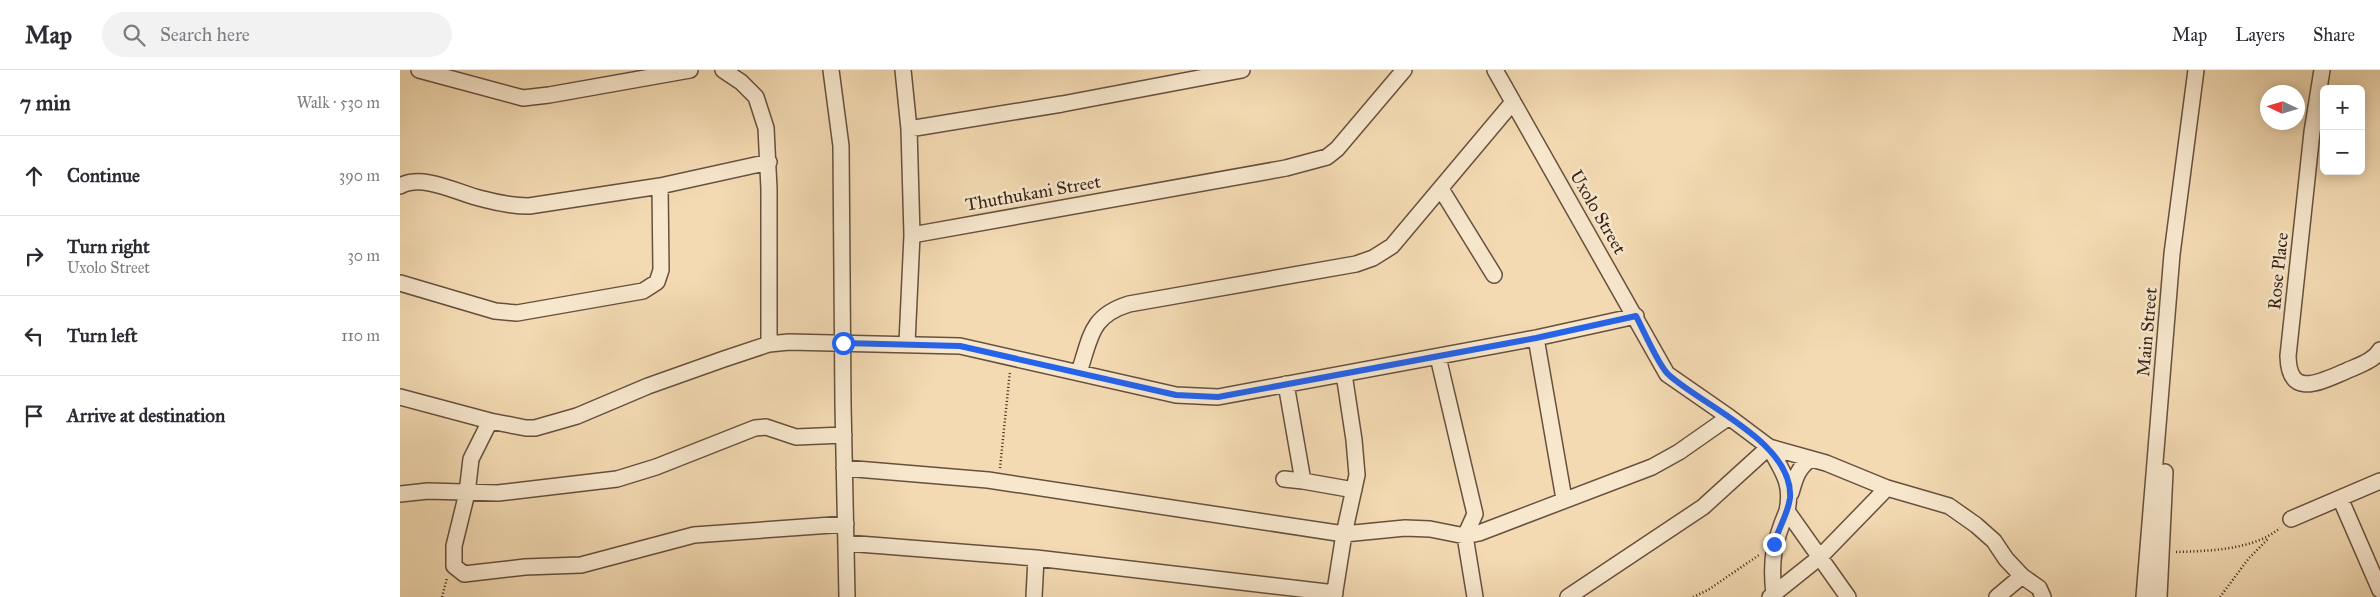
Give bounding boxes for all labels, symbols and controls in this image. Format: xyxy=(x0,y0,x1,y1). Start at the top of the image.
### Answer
search box xyxy=(102,12,452,57)
text: Map xyxy=(25,20,72,50)
icon: search xyxy=(120,21,148,49)
text: Search here xyxy=(160,23,250,46)
text: Map xyxy=(2172,24,2207,46)
text: Layers xyxy=(2235,24,2285,46)
text: Share xyxy=(2313,24,2355,46)
north arrow xyxy=(2260,85,2305,130)
map controls xyxy=(2320,85,2365,175)
button: + xyxy=(2320,85,2365,130)
text: 7 min xyxy=(20,90,71,116)
text: Walk · 530 m xyxy=(297,93,380,112)
button: − xyxy=(2320,130,2365,175)
icon: ahead xyxy=(20,162,48,190)
text: Continue xyxy=(67,164,140,187)
text: 390 m xyxy=(339,166,380,185)
street label: Uxolo Street xyxy=(1565,166,1631,258)
street label: Thuthukani Street xyxy=(964,170,1103,216)
street label: Rose Place xyxy=(2263,231,2293,311)
text: Turn right xyxy=(67,235,150,258)
icon: right xyxy=(20,242,48,270)
text: 30 m xyxy=(347,246,380,265)
text: Uxolo Street xyxy=(67,258,150,277)
street label: Main Street xyxy=(2132,286,2162,378)
icon: left xyxy=(20,322,48,350)
text: Turn left xyxy=(67,324,137,347)
text: 110 m xyxy=(341,326,380,345)
route start xyxy=(832,332,855,355)
icon: arrive xyxy=(20,402,48,430)
text: Arrive at destination xyxy=(67,404,225,427)
route end xyxy=(1763,533,1786,556)

